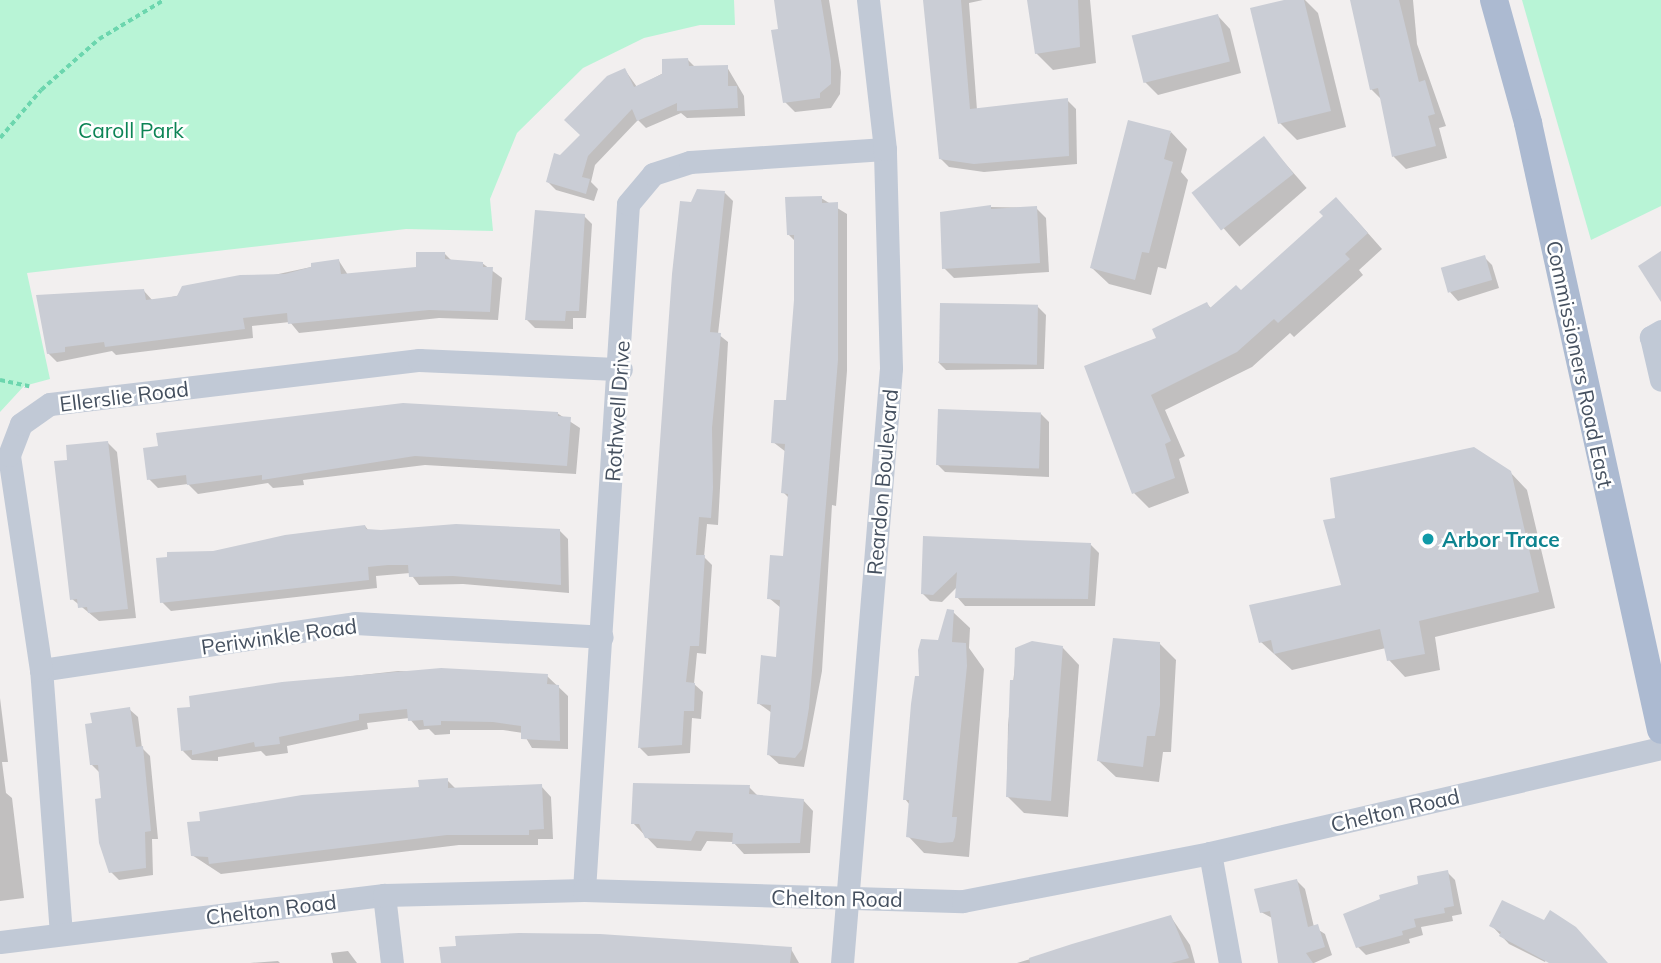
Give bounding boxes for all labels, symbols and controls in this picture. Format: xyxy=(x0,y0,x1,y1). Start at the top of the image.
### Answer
park label: Caroll Park xyxy=(78,117,184,143)
street label: Commissioners Road East xyxy=(1541,238,1619,490)
street label: Rothwell Drive xyxy=(599,340,635,482)
street label: Ellerslie Road xyxy=(58,376,190,416)
street label: Reardon Boulevard xyxy=(861,388,903,576)
place label: Arbor Trace xyxy=(1442,526,1560,552)
marker: Arbor Trace xyxy=(1420,531,1436,547)
street label: Periwinkle Road xyxy=(200,613,358,659)
street label: Chelton Road xyxy=(1328,783,1462,837)
street label: Chelton Road xyxy=(771,884,903,912)
street label: Chelton Road xyxy=(204,888,338,930)

